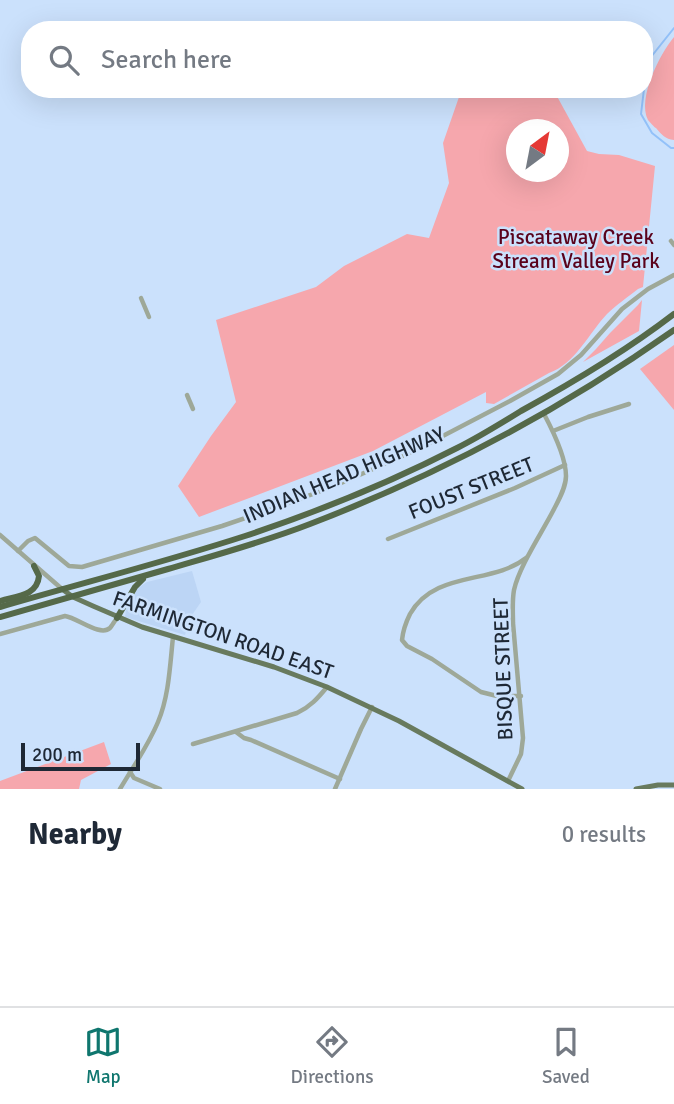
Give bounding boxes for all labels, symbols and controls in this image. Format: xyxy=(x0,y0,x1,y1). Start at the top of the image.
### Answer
search box xyxy=(21,21,653,98)
icon: search xyxy=(45,41,83,79)
text: Search here xyxy=(101,44,232,76)
north arrow xyxy=(506,119,569,182)
park label: Piscataway Creek Stream Valley Park xyxy=(492,224,660,274)
street label: INDIAN HEAD HIGHWAY xyxy=(239,421,449,529)
street label: FOUST STREET xyxy=(404,451,538,525)
street label: FARMINGTON ROAD EAST xyxy=(109,585,337,685)
street label: BISQUE STREET xyxy=(487,596,518,741)
scale bar xyxy=(21,740,140,772)
text: 200 m xyxy=(32,743,82,767)
text: Nearby xyxy=(28,816,122,853)
text: 0 results xyxy=(562,820,646,849)
tab: Map xyxy=(84,1023,122,1089)
tab: Directions xyxy=(291,1023,374,1089)
tab: Saved xyxy=(542,1023,590,1089)

